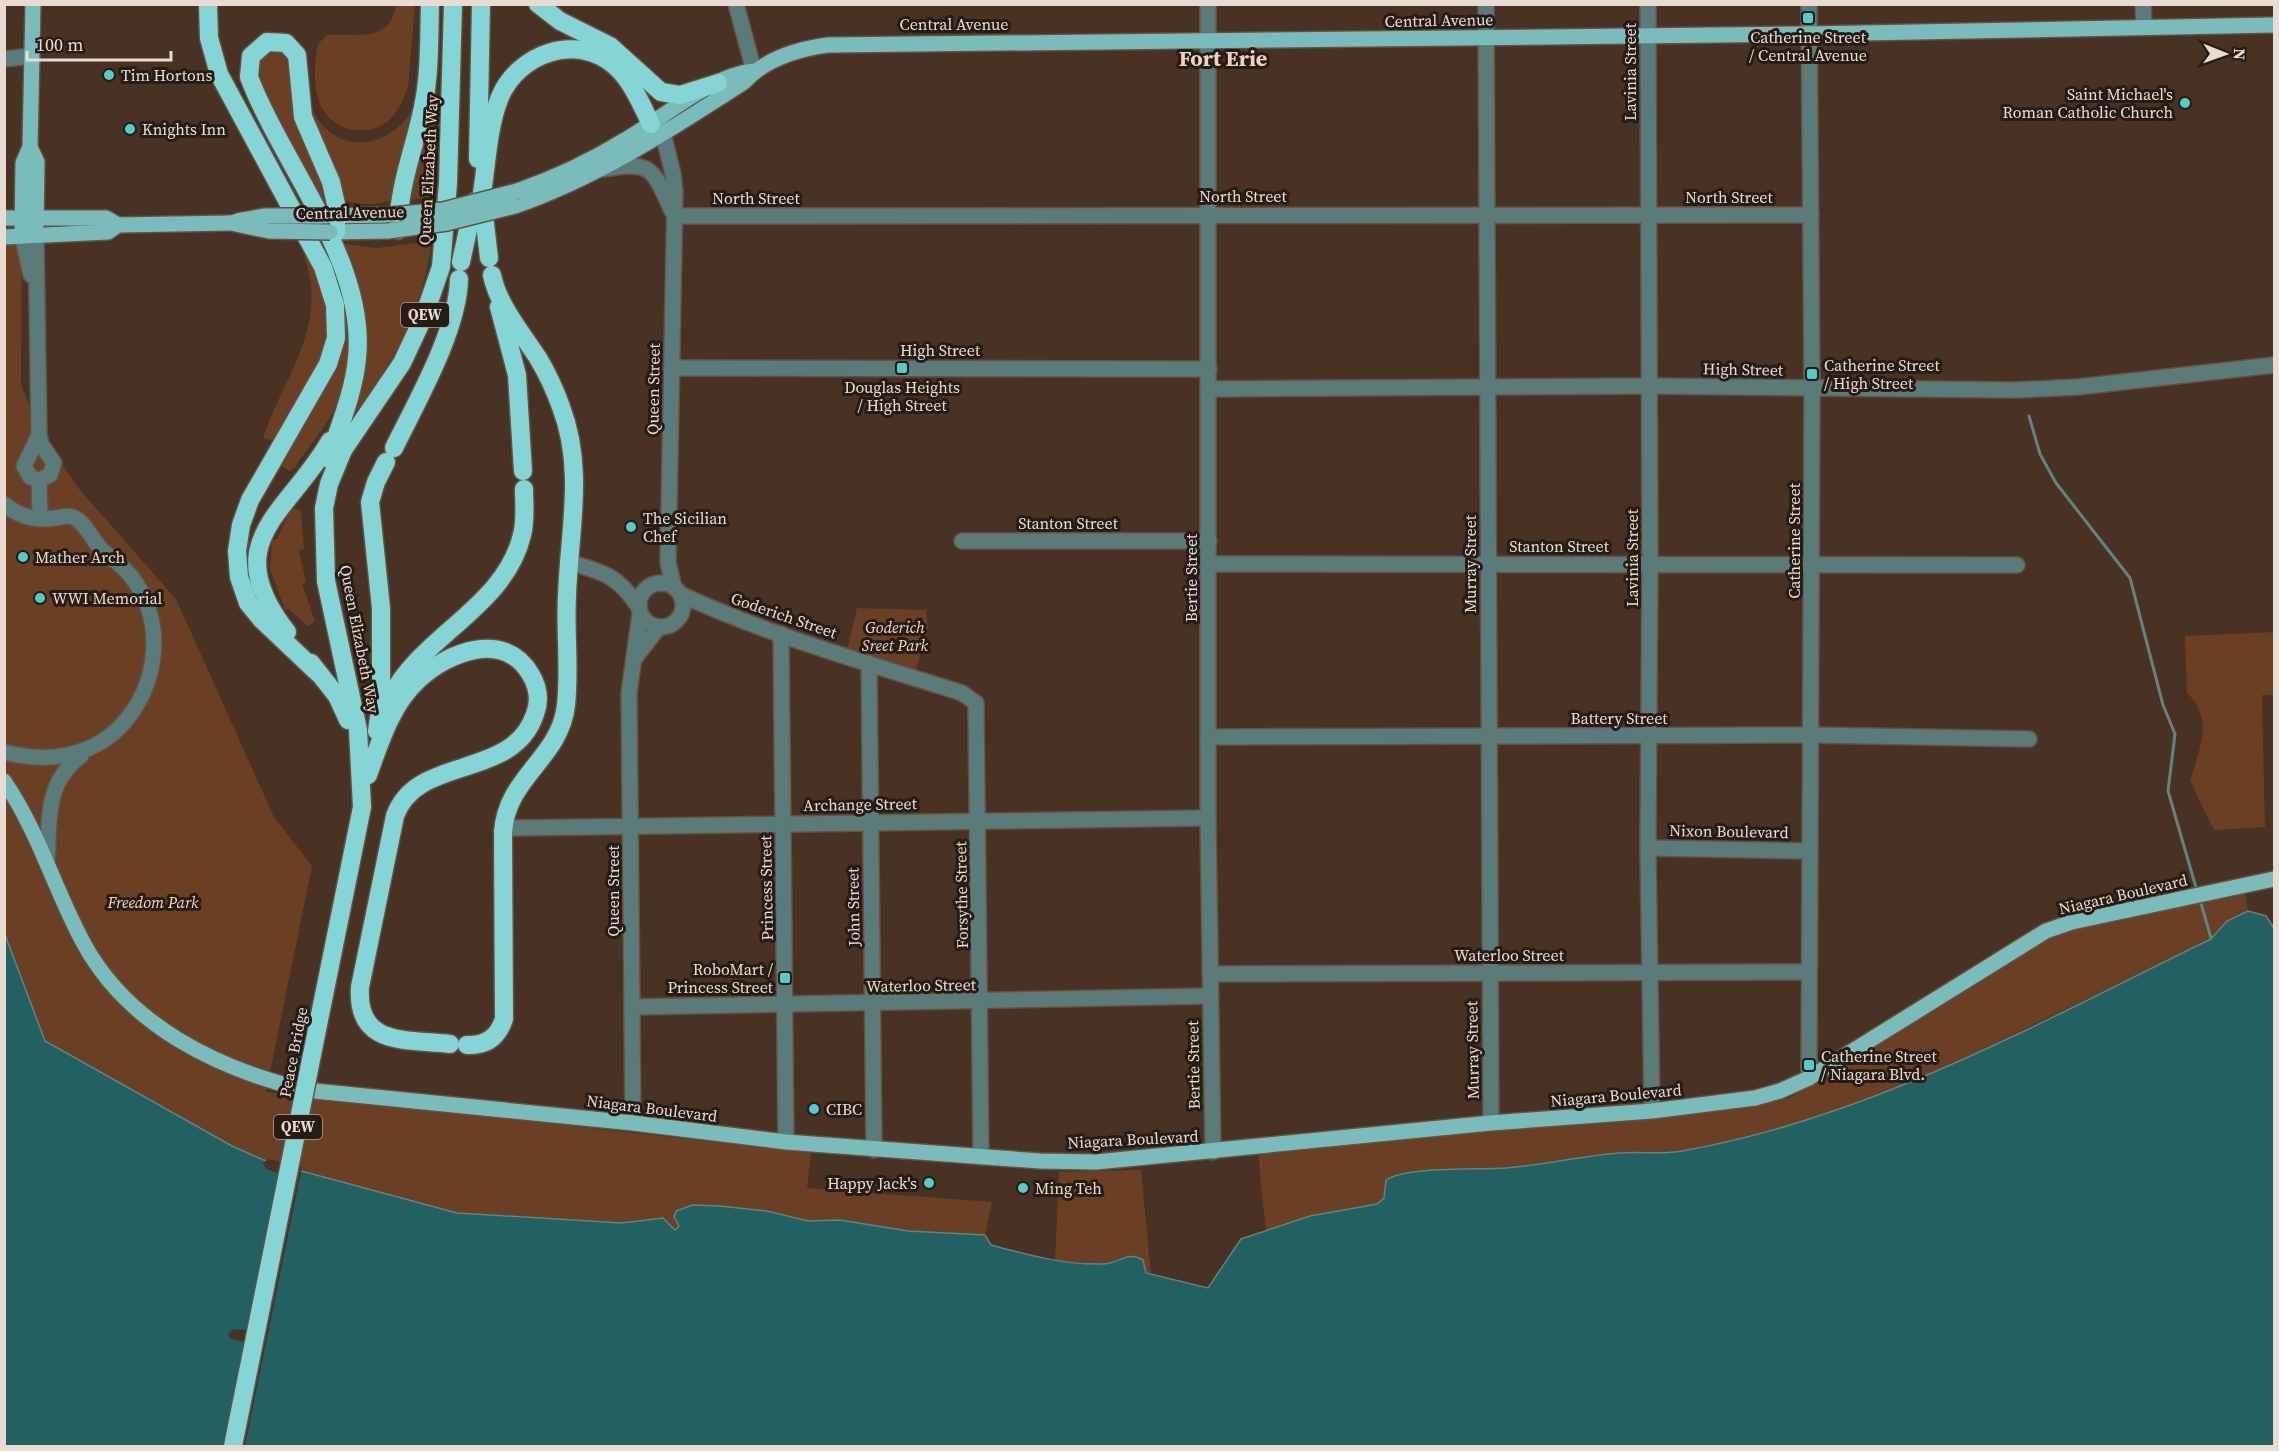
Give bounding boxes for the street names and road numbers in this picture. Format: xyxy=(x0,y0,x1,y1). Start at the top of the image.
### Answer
street label: Central Avenue xyxy=(1384,8,1494,32)
street label: Central Avenue xyxy=(900,13,1008,35)
street label: Lavinia Street xyxy=(1619,22,1641,121)
street label: Queen Elizabeth Way xyxy=(413,93,443,246)
street label: North Street xyxy=(1199,185,1287,207)
street label: North Street xyxy=(1685,186,1773,208)
street label: North Street xyxy=(712,187,800,209)
street label: Central Avenue xyxy=(295,200,405,224)
road number: QEW xyxy=(401,303,449,327)
street label: High Street xyxy=(900,339,981,361)
street label: Queen Street xyxy=(641,342,665,435)
street label: High Street xyxy=(1703,357,1784,381)
street label: Catherine Street xyxy=(1783,482,1805,599)
street label: Lavinia Street xyxy=(1621,508,1643,607)
street label: Stanton Street xyxy=(1018,512,1119,534)
street label: Murray Street xyxy=(1459,514,1481,613)
street label: Bertie Street xyxy=(1180,533,1202,622)
street label: Stanton Street xyxy=(1509,535,1610,557)
street label: Queen Elizabeth Way xyxy=(335,563,385,716)
street label: Goderich Street xyxy=(728,587,841,644)
street label: Battery Street xyxy=(1570,707,1668,729)
street label: Archange Street xyxy=(803,792,918,816)
street label: Nixon Boulevard xyxy=(1669,819,1789,843)
street label: Princess Street xyxy=(754,834,778,941)
street label: Forsythe Street xyxy=(949,840,973,949)
street label: Queen Street xyxy=(602,844,624,937)
street label: John Street xyxy=(841,867,865,948)
street label: Niagara Boulevard xyxy=(2057,869,2189,919)
street label: Waterloo Street xyxy=(1454,944,1565,966)
street label: Waterloo Street xyxy=(866,973,977,997)
street label: Murray Street xyxy=(1460,1000,1484,1099)
street label: Peace Bridge xyxy=(273,1005,313,1099)
street label: Bertie Street xyxy=(1181,1020,1205,1109)
street label: Niagara Boulevard xyxy=(1550,1078,1682,1112)
street label: Niagara Boulevard xyxy=(585,1089,719,1127)
road number: QEW xyxy=(274,1115,322,1139)
street label: Niagara Boulevard xyxy=(1067,1125,1199,1153)

